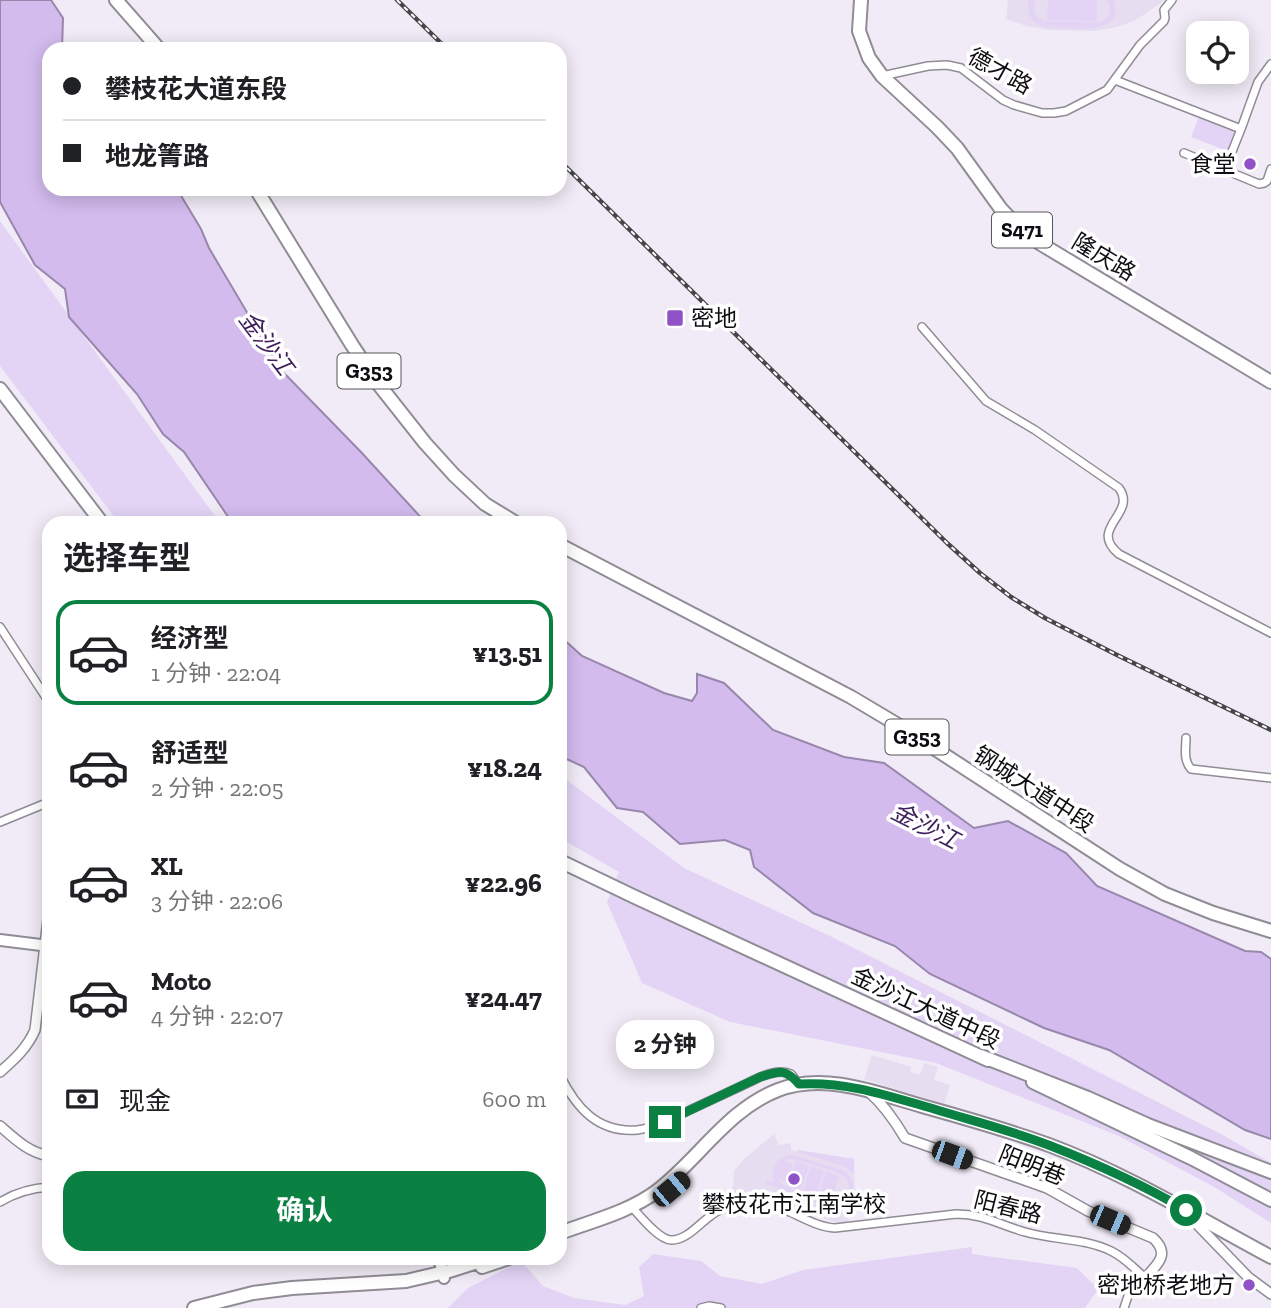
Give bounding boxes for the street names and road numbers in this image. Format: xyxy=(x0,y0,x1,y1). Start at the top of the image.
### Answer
street label: 德才路 xyxy=(963,42,1037,100)
road number: S471 xyxy=(992,212,1052,247)
street label: 隆庆路 xyxy=(1067,227,1141,287)
road number: G353 xyxy=(338,354,400,388)
road number: G353 xyxy=(886,720,948,754)
street label: 钢城大道中段 xyxy=(969,740,1099,838)
street label: 金沙江大道中段 xyxy=(847,961,1005,1055)
street label: 阳明巷 xyxy=(995,1139,1069,1191)
street label: 阳春路 xyxy=(971,1185,1045,1229)

